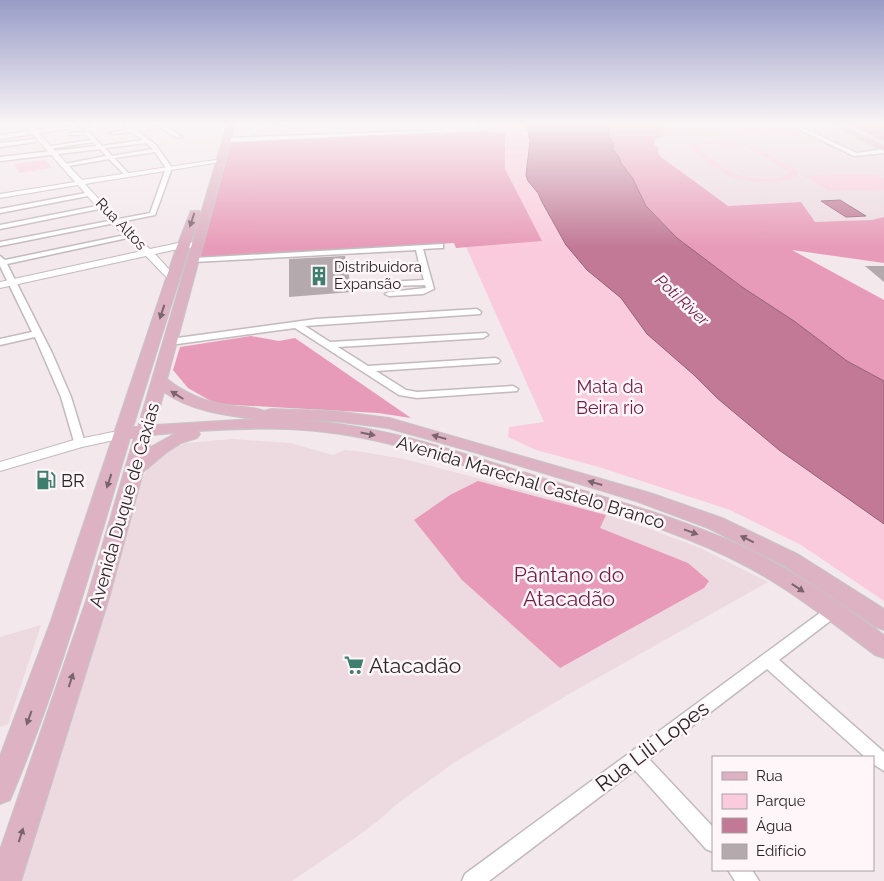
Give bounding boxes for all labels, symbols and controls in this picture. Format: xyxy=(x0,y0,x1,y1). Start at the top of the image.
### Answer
street label: Rua Altos xyxy=(92,194,150,254)
one-way arrow xyxy=(188,213,196,228)
place label: Distribuidora Expansão xyxy=(334,258,422,293)
building icon: Distribuidora Expansão xyxy=(308,265,330,287)
water label: Poti River xyxy=(651,270,713,330)
one-way arrow xyxy=(158,305,166,320)
park label: Mata da Beira rio xyxy=(576,376,644,418)
one-way arrow xyxy=(170,390,184,399)
street label: Avenida Duque de Caxias xyxy=(85,400,163,610)
one-way arrow xyxy=(360,431,376,439)
street label: Avenida Marechal Castelo Branco xyxy=(394,431,668,533)
one-way arrow xyxy=(432,432,447,440)
fuel station icon: BR xyxy=(35,469,57,491)
place label: BR xyxy=(61,470,85,491)
one-way arrow xyxy=(104,473,112,488)
one-way arrow xyxy=(587,478,602,486)
one-way arrow xyxy=(683,529,698,537)
one-way arrow xyxy=(740,535,755,543)
park label: Pântano do Atacadão xyxy=(514,562,624,611)
one-way arrow xyxy=(792,584,805,593)
place label: Atacadão xyxy=(369,653,461,678)
supermarket icon: Atacadão xyxy=(343,654,365,676)
one-way arrow xyxy=(68,673,76,688)
street label: Rua Lili Lopes xyxy=(590,695,714,797)
one-way arrow xyxy=(25,710,32,725)
legend xyxy=(712,756,874,871)
text: Rua xyxy=(756,767,783,785)
text: Parque xyxy=(756,792,806,810)
text: Água xyxy=(756,817,792,835)
one-way arrow xyxy=(17,827,25,842)
text: Edifício xyxy=(756,842,806,860)

